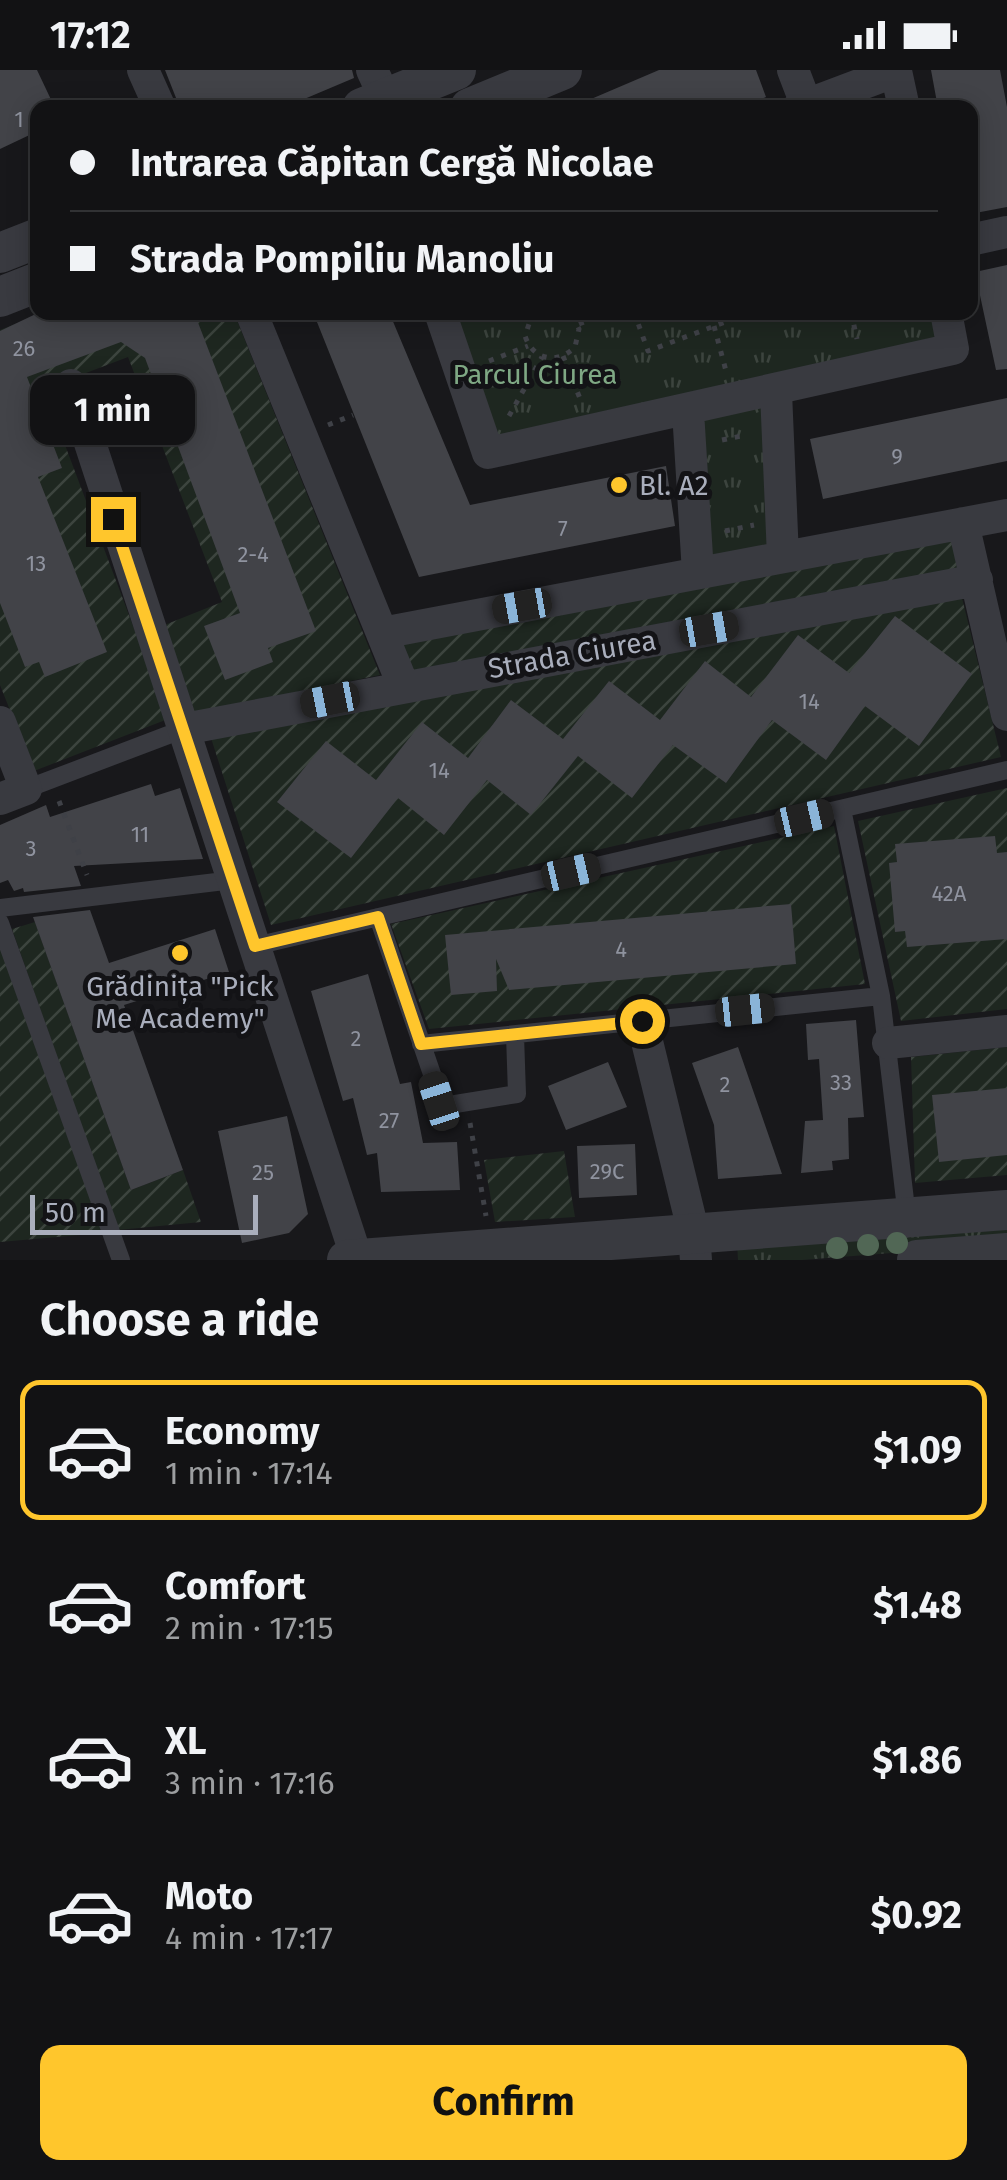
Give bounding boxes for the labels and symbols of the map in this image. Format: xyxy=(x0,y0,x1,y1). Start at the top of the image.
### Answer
house number: 1 xyxy=(14,106,24,133)
house number: 26 xyxy=(13,335,35,362)
park label: Parcul Ciurea xyxy=(452,358,618,391)
callout: 1 min xyxy=(31,374,196,444)
house number: 9 xyxy=(891,443,903,470)
place label: Bl. A2 xyxy=(639,469,709,502)
marker: Bl. A2 xyxy=(608,474,630,496)
route end xyxy=(91,497,136,542)
house number: 7 xyxy=(558,515,568,542)
house number: 2-4 xyxy=(237,541,269,568)
house number: 13 xyxy=(26,550,46,577)
car xyxy=(490,586,554,626)
car xyxy=(677,609,741,649)
street label: Strada Ciurea xyxy=(486,623,659,685)
car xyxy=(298,680,362,720)
house number: 14 xyxy=(798,688,820,715)
house number: 14 xyxy=(428,757,450,784)
car xyxy=(771,797,837,839)
house number: 11 xyxy=(131,821,149,848)
house number: 3 xyxy=(26,835,36,862)
car xyxy=(538,851,604,893)
house number: 42A xyxy=(932,880,967,907)
house number: 4 xyxy=(615,936,627,963)
marker: Grădinița "Pick Me Academy" xyxy=(169,942,191,964)
place label: Grădinița "Pick Me Academy" xyxy=(86,970,274,1035)
car xyxy=(714,992,776,1028)
route start xyxy=(620,999,665,1044)
house number: 2 xyxy=(351,1025,361,1052)
car xyxy=(415,1068,463,1134)
house number: 33 xyxy=(830,1069,852,1096)
house number: 2 xyxy=(720,1071,730,1098)
house number: 27 xyxy=(379,1107,399,1134)
house number: 29C xyxy=(590,1158,624,1185)
house number: 25 xyxy=(252,1159,274,1186)
scale bar xyxy=(30,1190,258,1234)

